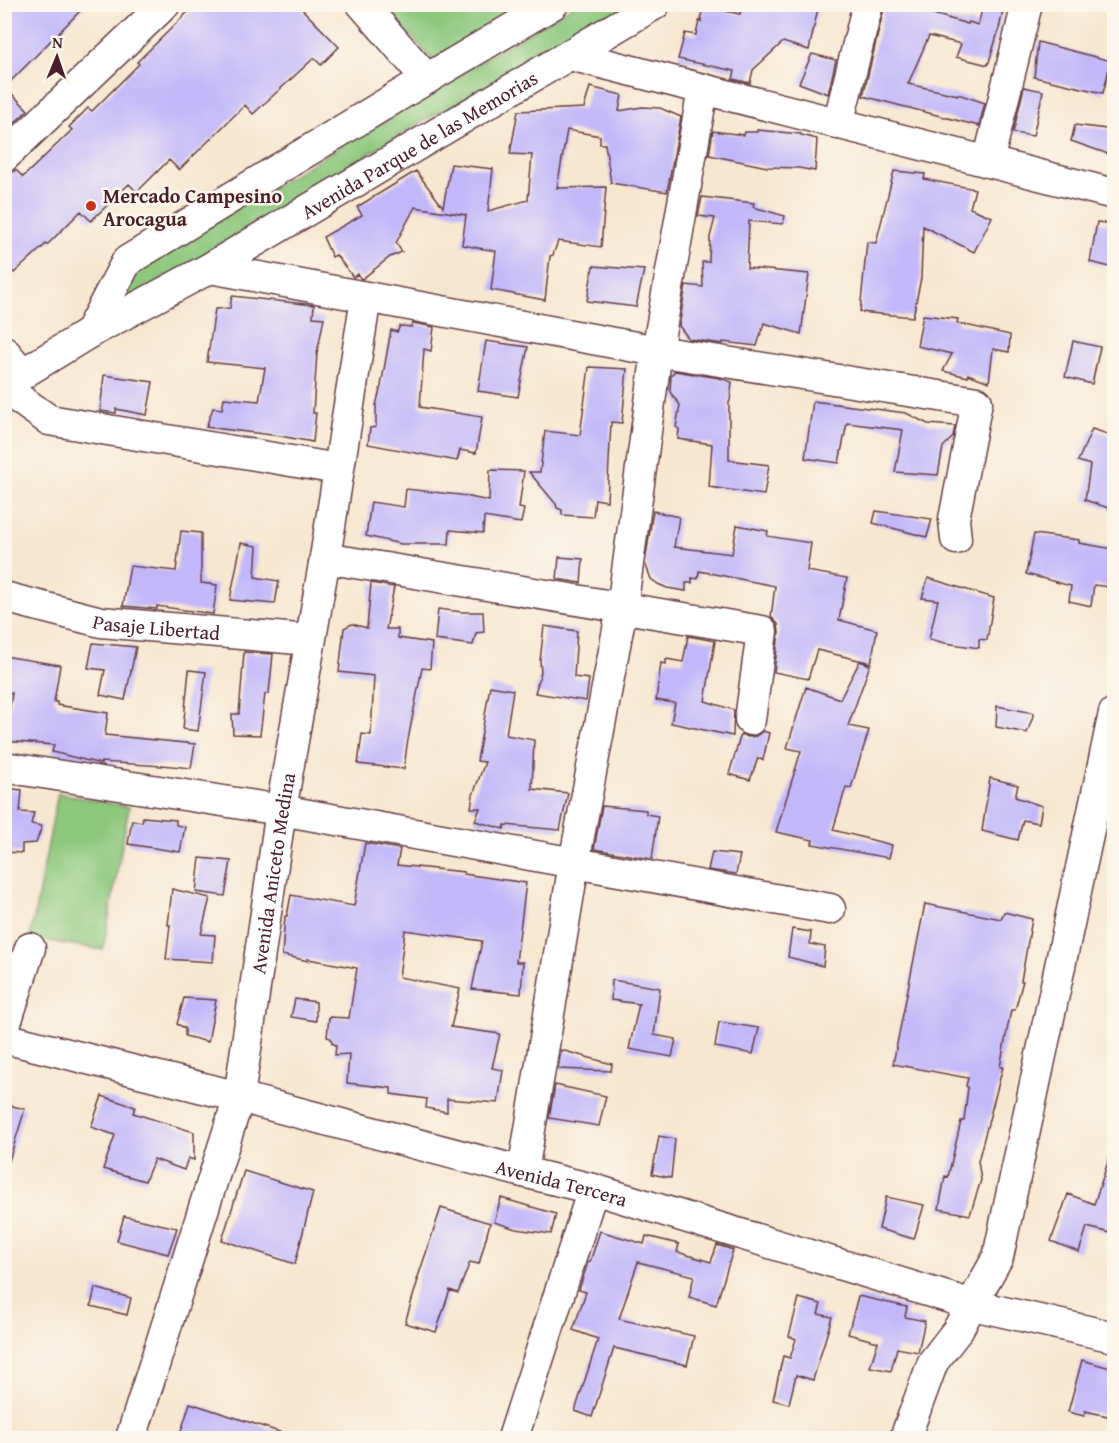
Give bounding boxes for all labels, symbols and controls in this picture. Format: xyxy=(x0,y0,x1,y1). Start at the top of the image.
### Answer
north arrow xyxy=(27,27,87,87)
text: N xyxy=(52,30,64,54)
street label: Avenida Parque de las Memorias xyxy=(295,63,543,225)
place label: Mercado Campesino Arocagua xyxy=(103,181,282,233)
marker: Mercado Campesino Arocagua xyxy=(84,199,98,213)
street label: Pasaje Libertad xyxy=(90,606,222,647)
street label: Avenida Aniceto Medina xyxy=(243,770,302,976)
street label: Avenida Tercera xyxy=(493,1151,632,1213)

